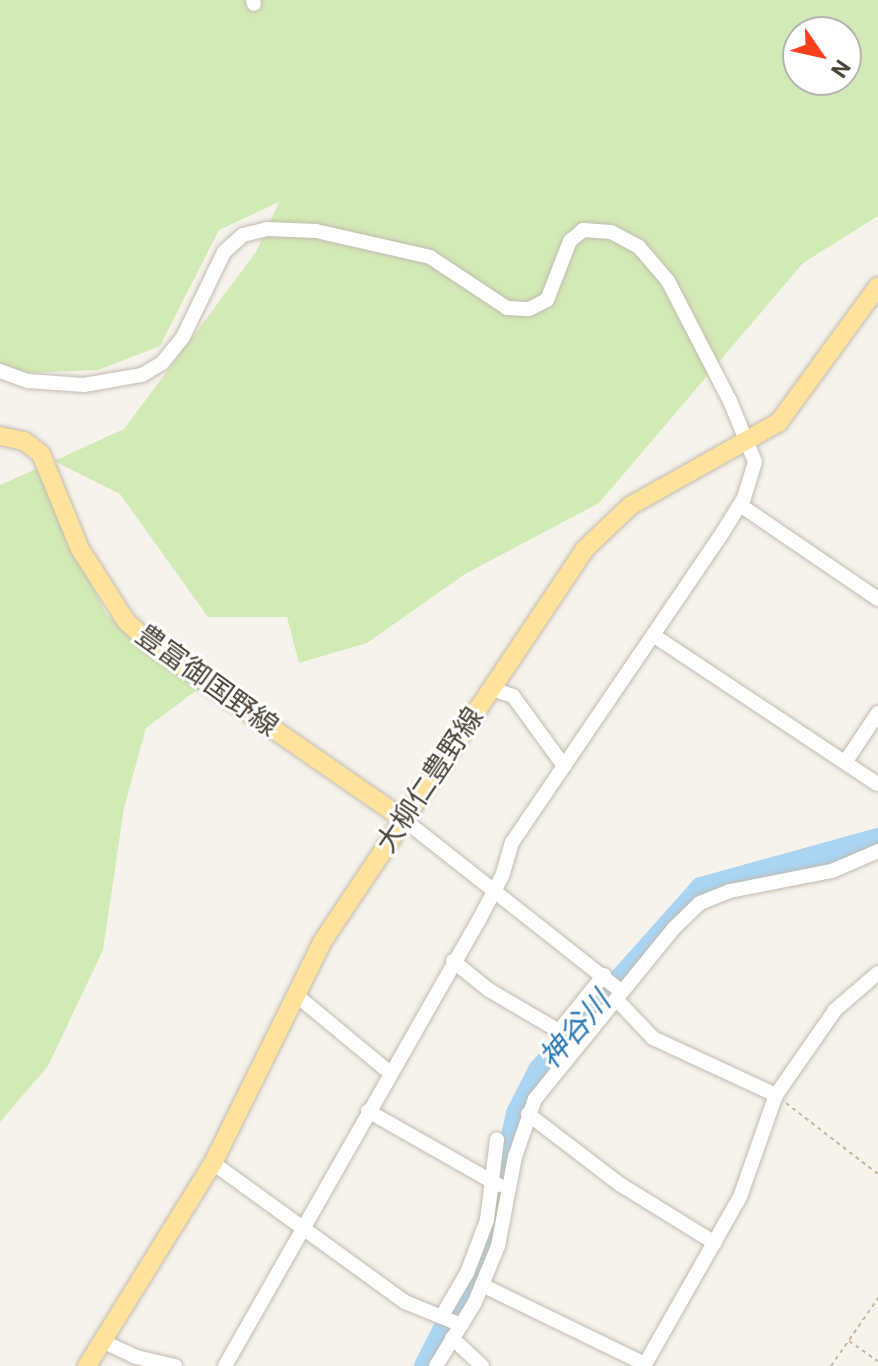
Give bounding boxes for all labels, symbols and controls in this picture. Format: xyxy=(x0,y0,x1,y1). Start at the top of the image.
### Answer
north arrow xyxy=(782,16,862,96)
text: N xyxy=(826,55,855,82)
street label: 豊富御国野線 xyxy=(129,618,285,744)
street label: 大柳仁豊野線 xyxy=(369,701,491,859)
water label: 神谷川 xyxy=(532,984,618,1076)

